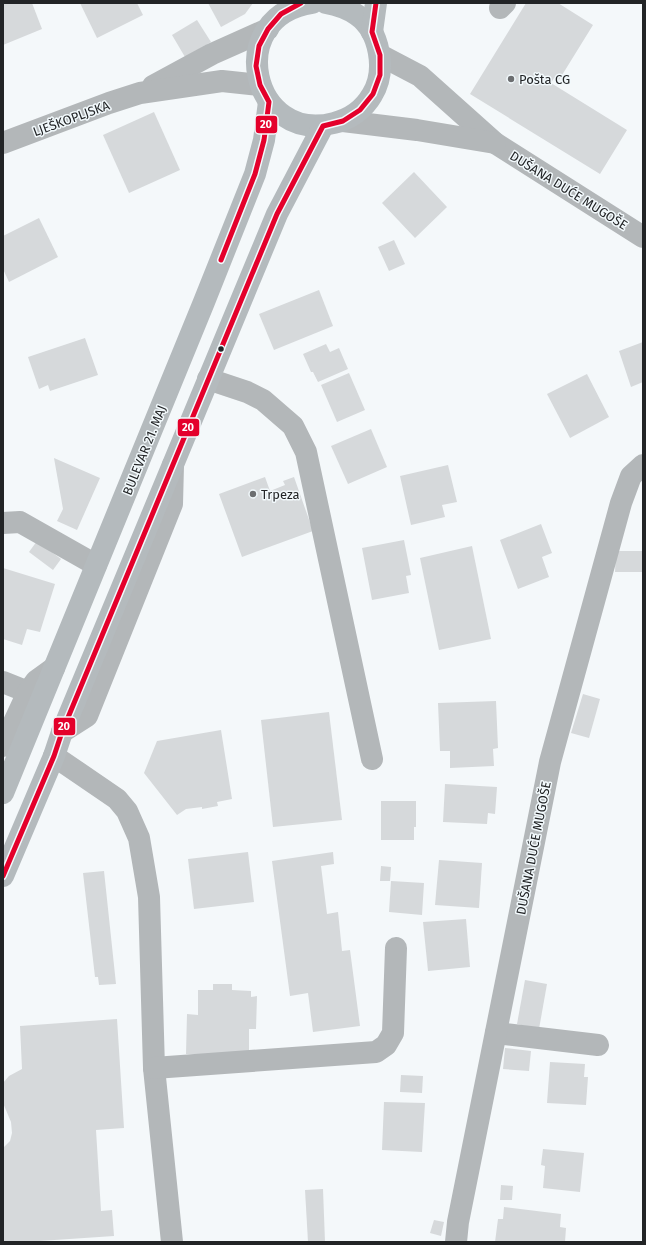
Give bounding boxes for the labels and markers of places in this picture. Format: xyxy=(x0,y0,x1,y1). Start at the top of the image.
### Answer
place label: Pošta CG xyxy=(519,72,570,87)
marker: Pošta CG xyxy=(506,74,516,84)
unlabelled marker xyxy=(216,344,226,354)
place label: Trpeza xyxy=(261,487,300,502)
marker: Trpeza xyxy=(248,489,258,499)

